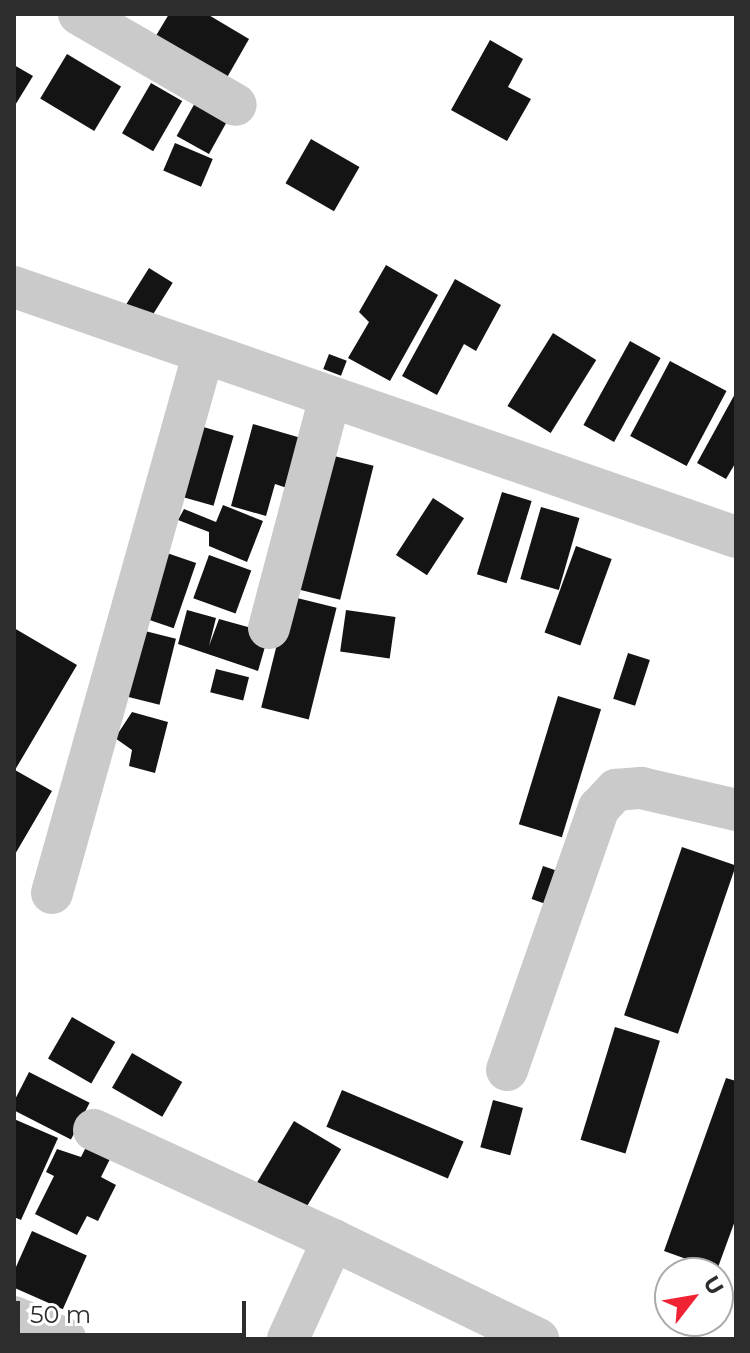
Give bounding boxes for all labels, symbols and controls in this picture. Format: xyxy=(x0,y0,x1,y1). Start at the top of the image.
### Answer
north arrow xyxy=(654,1257,734,1337)
text: U xyxy=(697,1271,729,1300)
scale bar xyxy=(20,1285,250,1335)
text: 50 m xyxy=(30,1300,91,1329)

